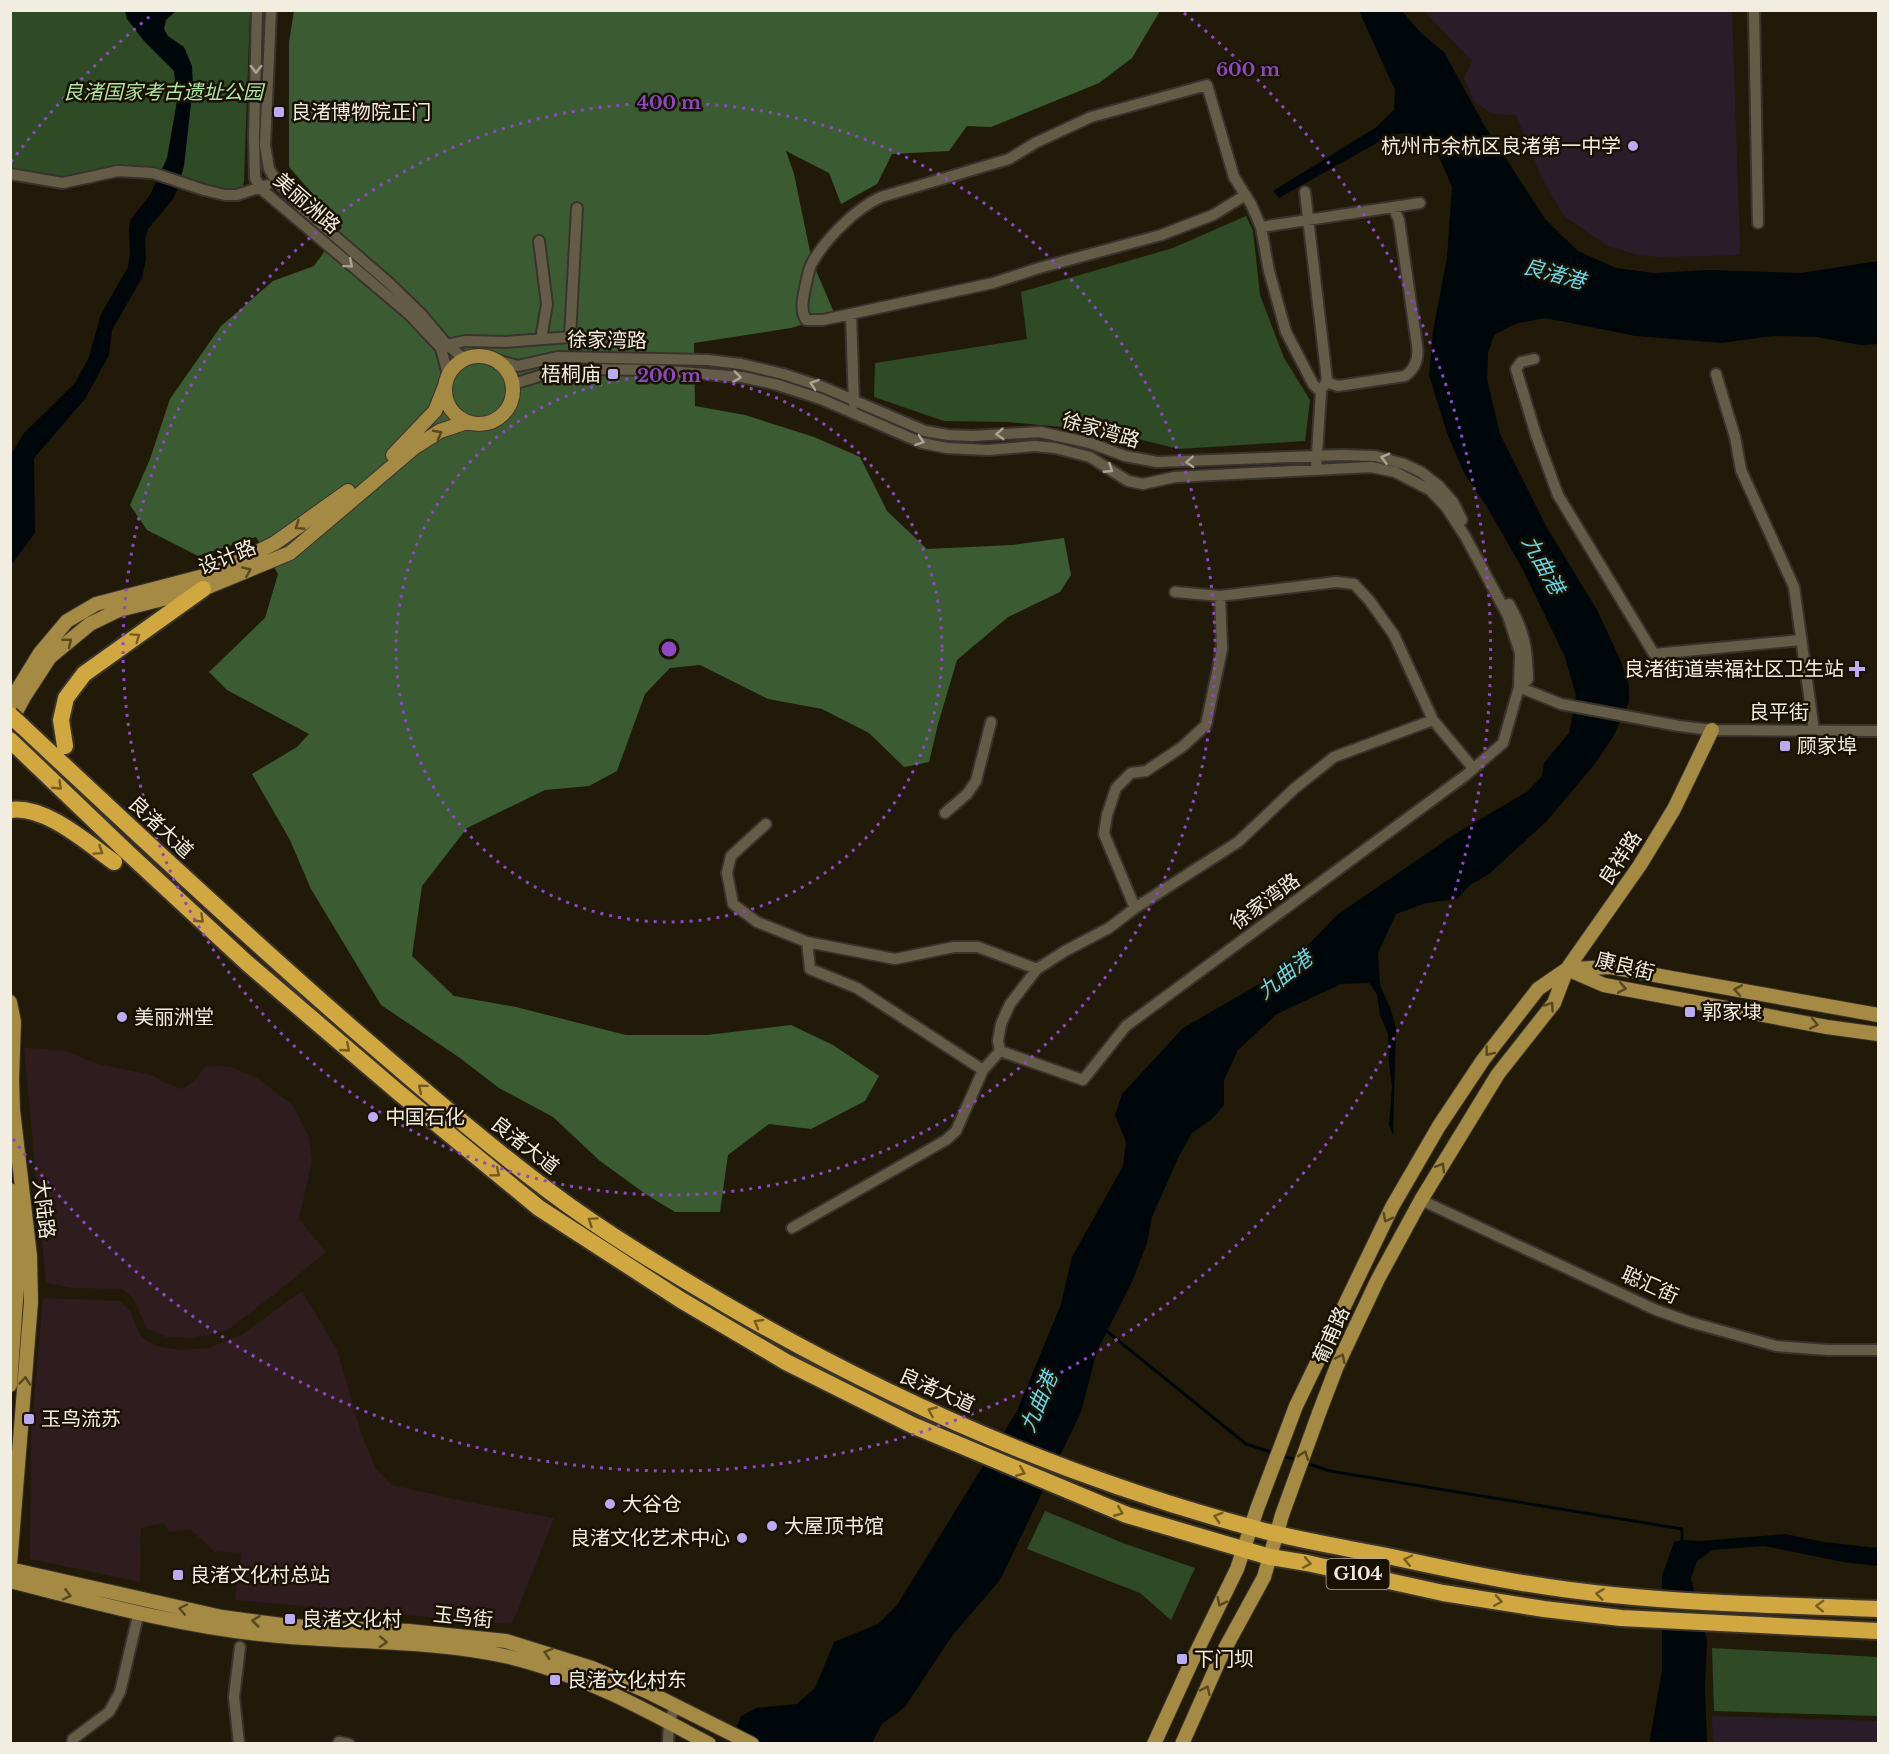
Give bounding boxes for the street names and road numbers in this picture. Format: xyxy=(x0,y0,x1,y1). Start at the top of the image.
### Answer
street label: 美丽洲路 xyxy=(269,168,345,238)
street label: 徐家湾路 xyxy=(567,327,647,353)
street label: 徐家湾路 xyxy=(1059,407,1143,453)
street label: 设计路 xyxy=(195,535,259,579)
street label: 良平街 xyxy=(1749,700,1809,724)
street label: 良渚大道 xyxy=(124,791,198,863)
street label: 良祥路 xyxy=(1594,826,1646,890)
street label: 徐家湾路 xyxy=(1226,868,1304,934)
street label: 康良街 xyxy=(1593,947,1657,985)
street label: 良渚大道 xyxy=(486,1111,564,1179)
street label: 大陆路 xyxy=(28,1178,60,1240)
street label: 聪汇街 xyxy=(1618,1262,1682,1308)
street label: 葡甫路 xyxy=(1308,1303,1354,1367)
street label: 良渚大道 xyxy=(896,1363,978,1417)
road number: G104 xyxy=(1326,1559,1390,1589)
street label: 玉鸟街 xyxy=(432,1602,494,1632)

